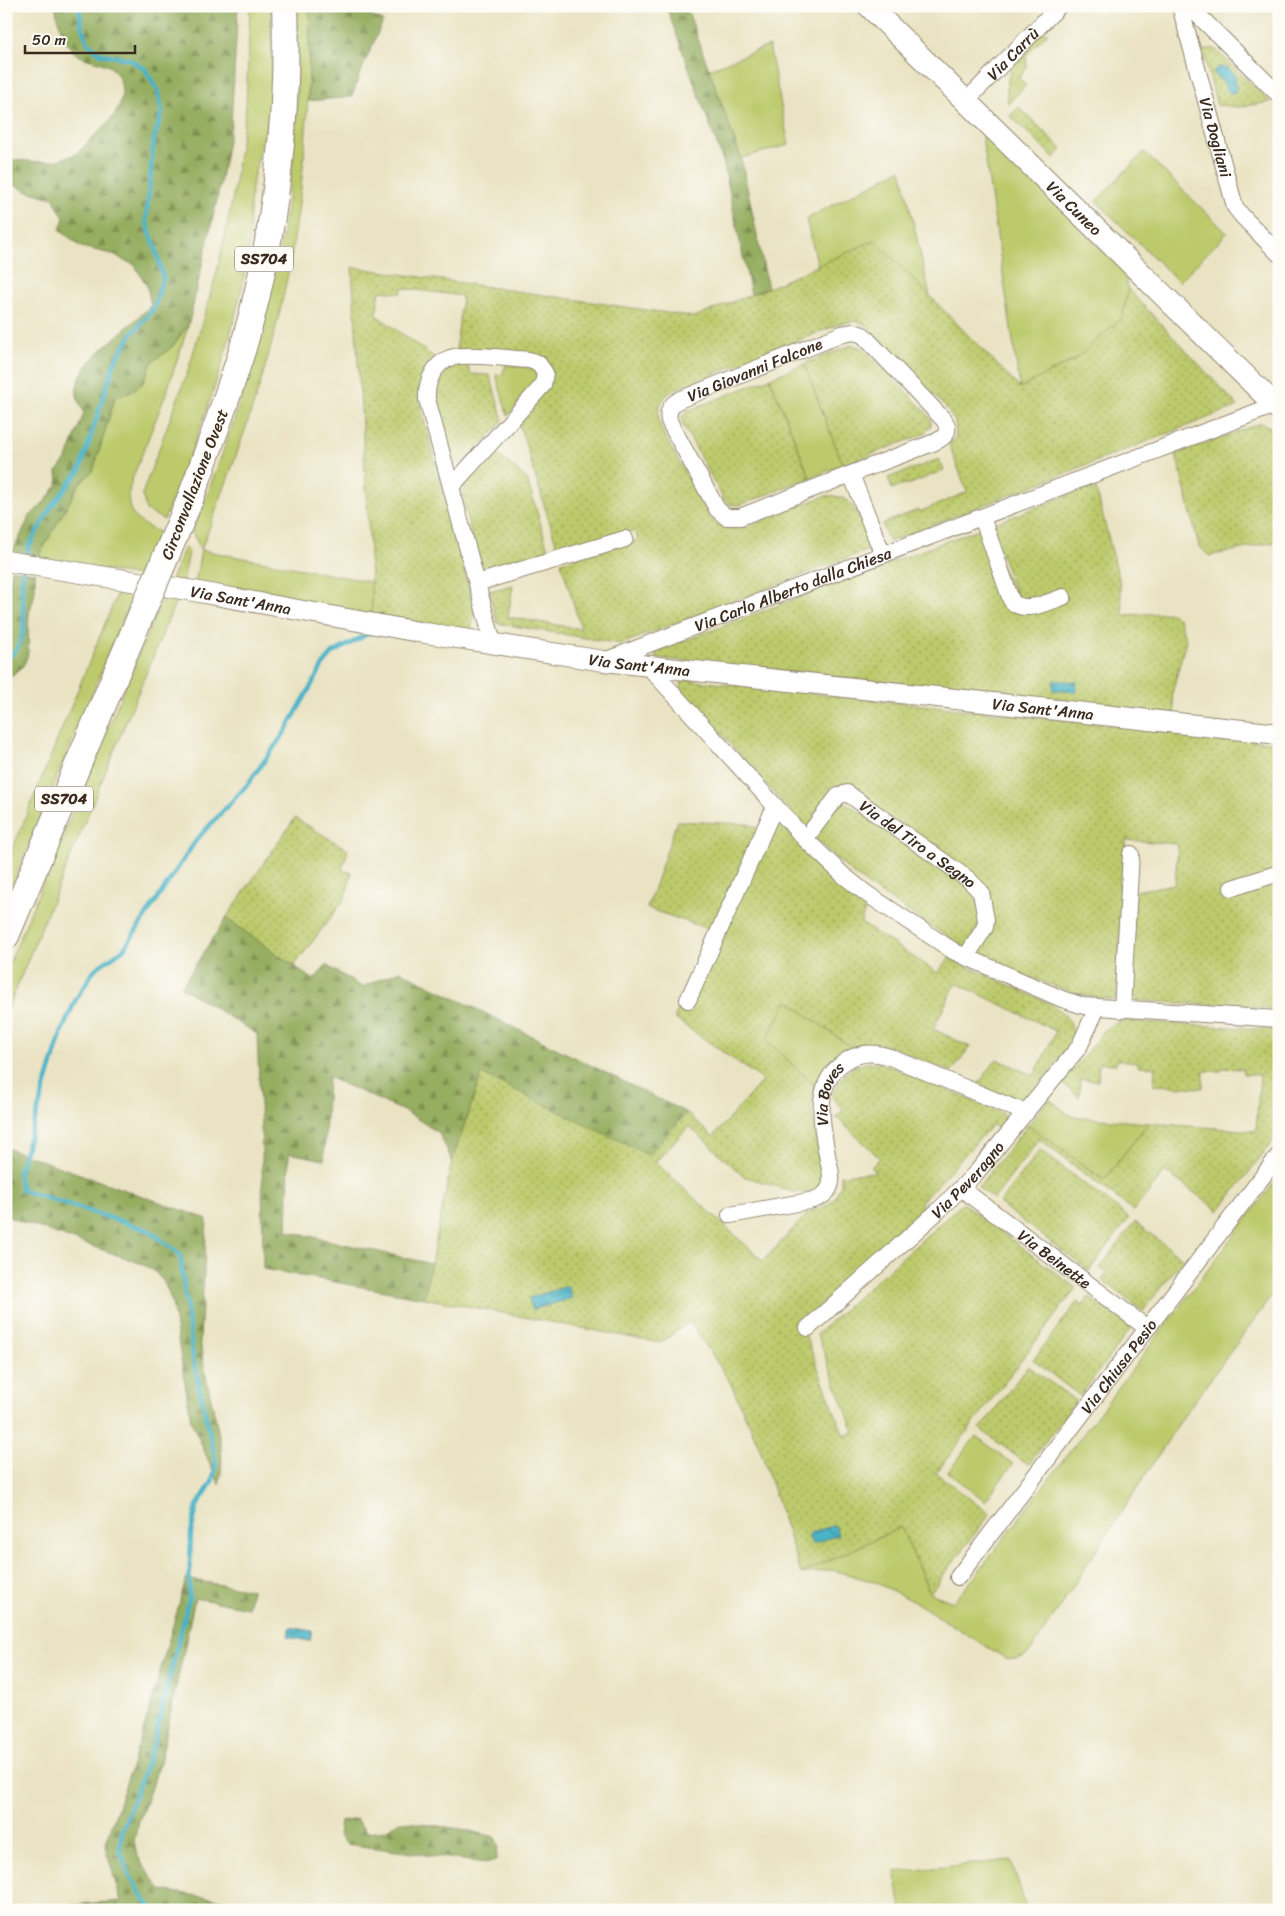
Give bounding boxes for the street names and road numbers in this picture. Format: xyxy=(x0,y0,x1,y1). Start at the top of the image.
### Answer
street label: Via Carrù xyxy=(980,20,1047,87)
street label: Via Dogliani xyxy=(1191,94,1240,181)
street label: Via Cuneo xyxy=(1039,173,1109,243)
road number: SS704 xyxy=(235,246,293,272)
street label: Via Giovanni Falcone xyxy=(683,329,827,410)
street label: Circonvallazione Ovest xyxy=(152,404,237,564)
street label: Via Carlo Alberto dalla Chiesa xyxy=(690,538,897,640)
street label: Via Sant'Anna xyxy=(188,577,293,623)
street label: Via Sant'Anna xyxy=(587,645,692,685)
street label: Via Sant'Anna xyxy=(991,689,1095,729)
road number: SS704 xyxy=(35,786,93,812)
street label: Via del Tiro a Segno xyxy=(853,792,984,895)
street label: Via Boves xyxy=(807,1053,852,1127)
street label: Via Peveragno xyxy=(924,1134,1012,1226)
street label: Via Beinette xyxy=(1011,1222,1098,1297)
street label: Via Chiusa Pesio xyxy=(1073,1312,1165,1420)

